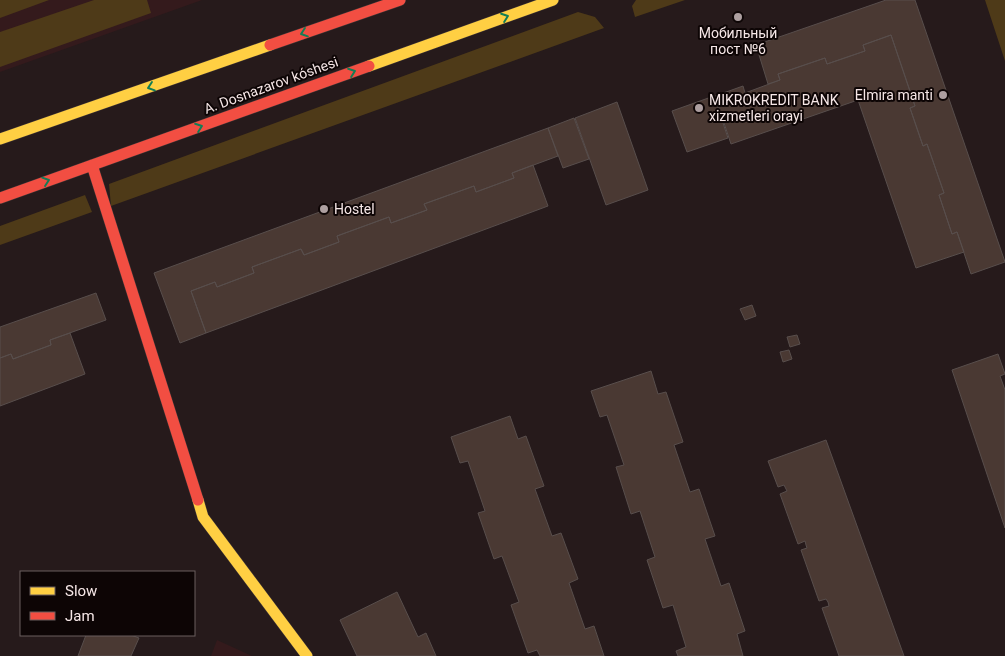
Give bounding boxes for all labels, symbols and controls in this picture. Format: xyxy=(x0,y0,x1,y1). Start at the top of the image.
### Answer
marker: Мобильный пост №6 xyxy=(732,11,744,23)
one-way arrow xyxy=(500,13,509,23)
place label: Мобильный пост №6 xyxy=(699,25,777,57)
one-way arrow xyxy=(301,27,309,37)
street label: A. Dosnazarov kóshesi xyxy=(202,53,340,117)
one-way arrow xyxy=(347,68,356,78)
one-way arrow xyxy=(147,81,156,91)
place label: Elmira manti xyxy=(855,87,933,103)
marker: Elmira manti xyxy=(937,89,949,101)
place label: MIKROKREDIT BANK xizmetleri orayi xyxy=(709,92,839,124)
marker: MIKROKREDIT BANK xizmetleri orayi xyxy=(693,102,705,114)
one-way arrow xyxy=(194,123,203,133)
one-way arrow xyxy=(41,177,50,187)
place label: Hostel xyxy=(334,201,375,217)
marker: Hostel xyxy=(318,203,330,215)
legend xyxy=(20,571,195,636)
text: Slow xyxy=(65,582,97,600)
text: Jam xyxy=(65,607,95,625)

